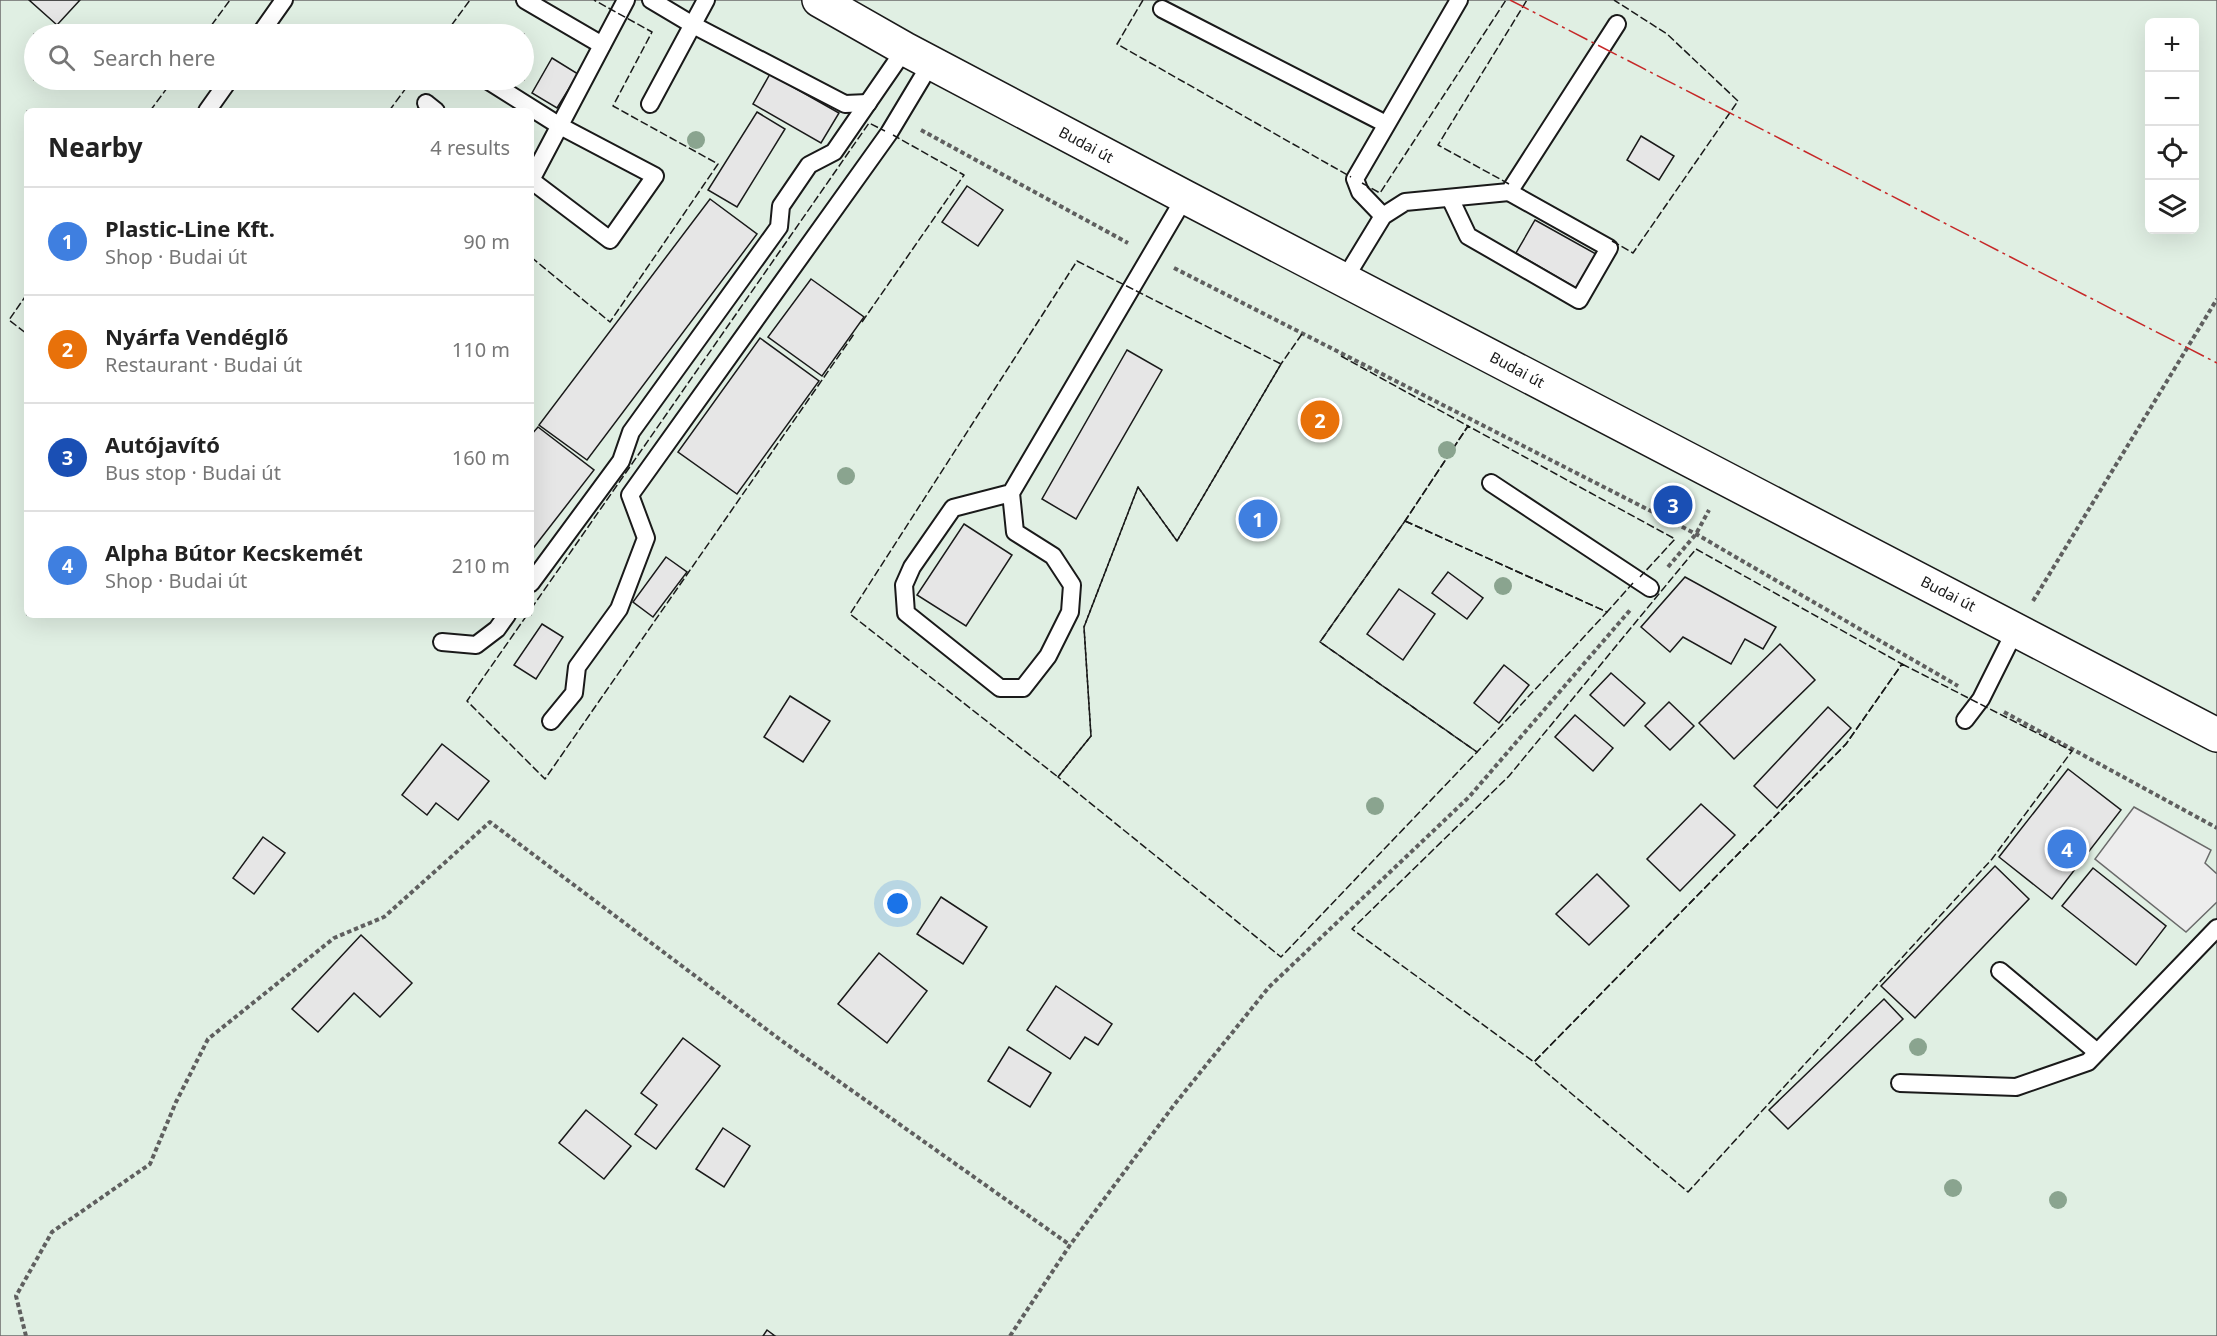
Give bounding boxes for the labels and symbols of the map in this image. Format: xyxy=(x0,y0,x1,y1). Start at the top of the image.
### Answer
street label: Budai út xyxy=(1056,121,1118,167)
street label: Budai út xyxy=(1487,346,1549,392)
pin: 2 xyxy=(1300,398,1340,442)
pin: 3 xyxy=(1654,482,1692,528)
pin: 1 xyxy=(1238,496,1278,542)
street label: Budai út xyxy=(1918,571,1980,616)
pin: 4 xyxy=(2048,826,2086,872)
your location xyxy=(883,889,912,918)

